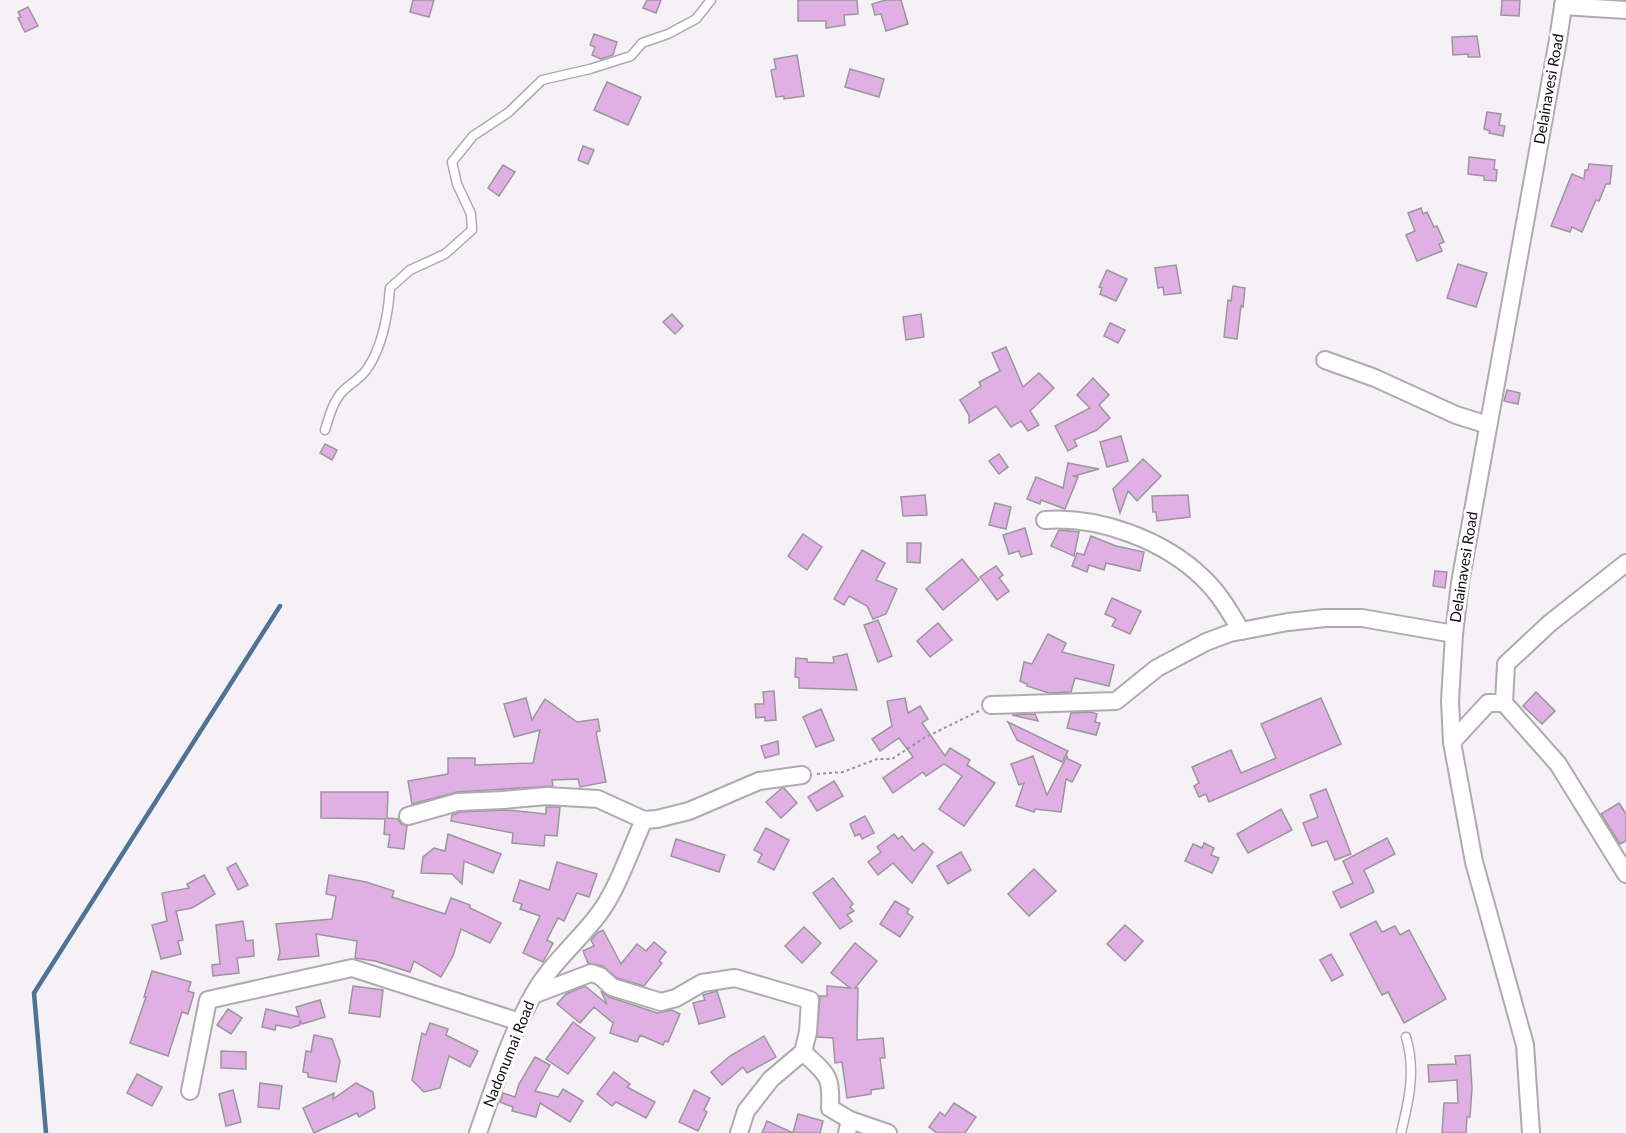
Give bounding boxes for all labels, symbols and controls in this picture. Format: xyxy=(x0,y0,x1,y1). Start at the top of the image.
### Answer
street label: Delainavesi Road xyxy=(1529,32,1567,146)
street label: Delainavesi Road xyxy=(1445,510,1481,624)
street label: Nadonumai Road xyxy=(479,998,538,1109)

